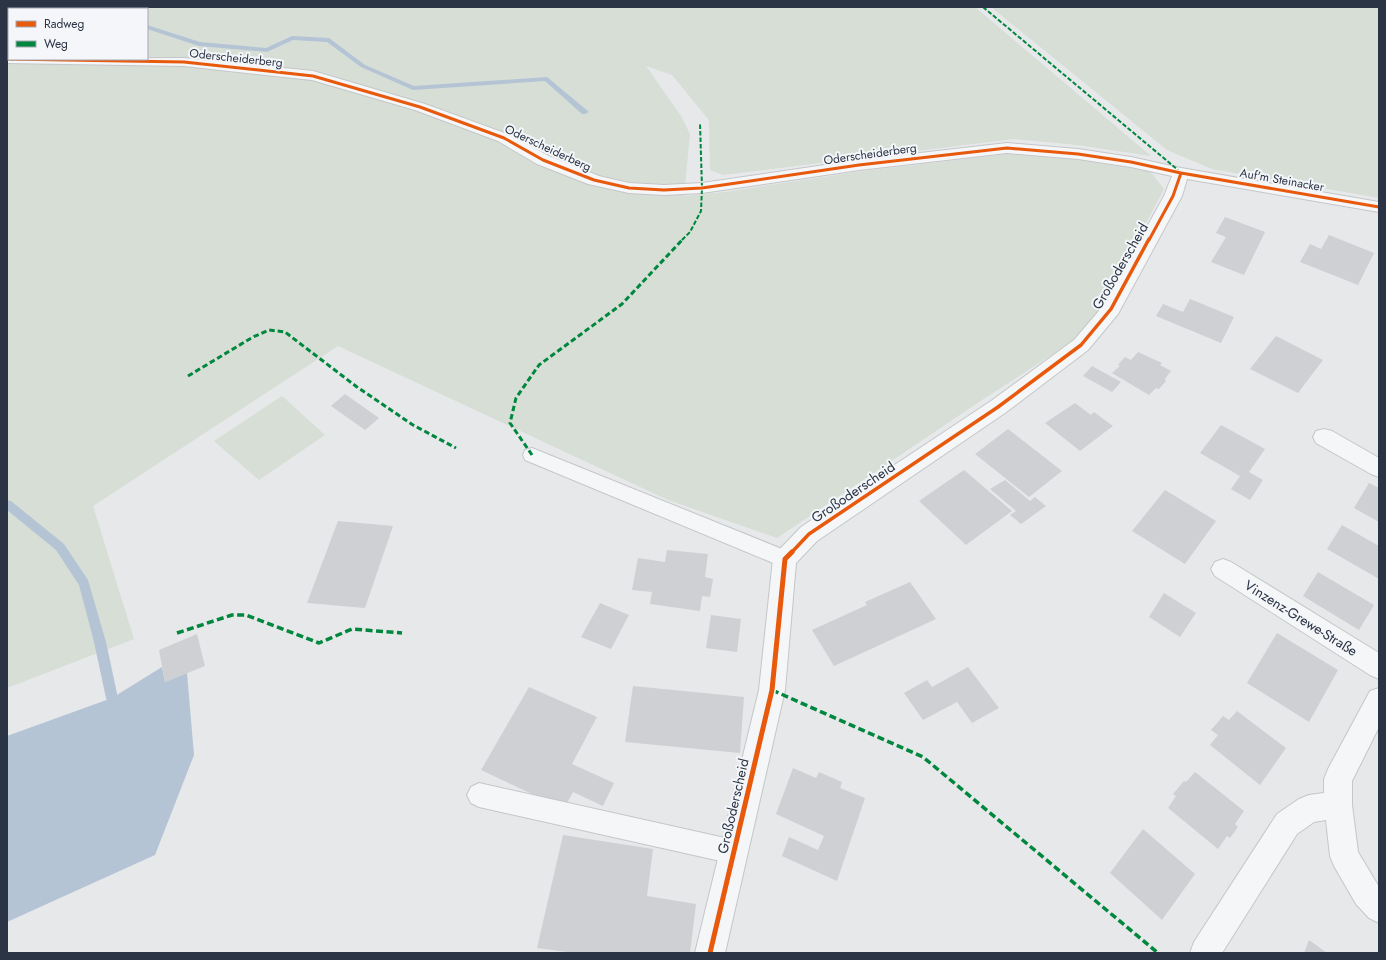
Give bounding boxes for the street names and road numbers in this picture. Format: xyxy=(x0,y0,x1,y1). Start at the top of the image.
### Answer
street label: Oderscheiderberg xyxy=(188,44,284,72)
street label: Oderscheiderberg xyxy=(502,120,594,176)
street label: Oderscheiderberg xyxy=(822,139,918,169)
street label: Auf'm Steinacker xyxy=(1239,164,1326,196)
street label: Großoderscheid xyxy=(1087,219,1153,313)
street label: Großoderscheid xyxy=(807,457,899,527)
street label: Vinzenz-Grewe-Straße xyxy=(1241,575,1361,661)
street label: Großoderscheid xyxy=(712,756,754,856)

